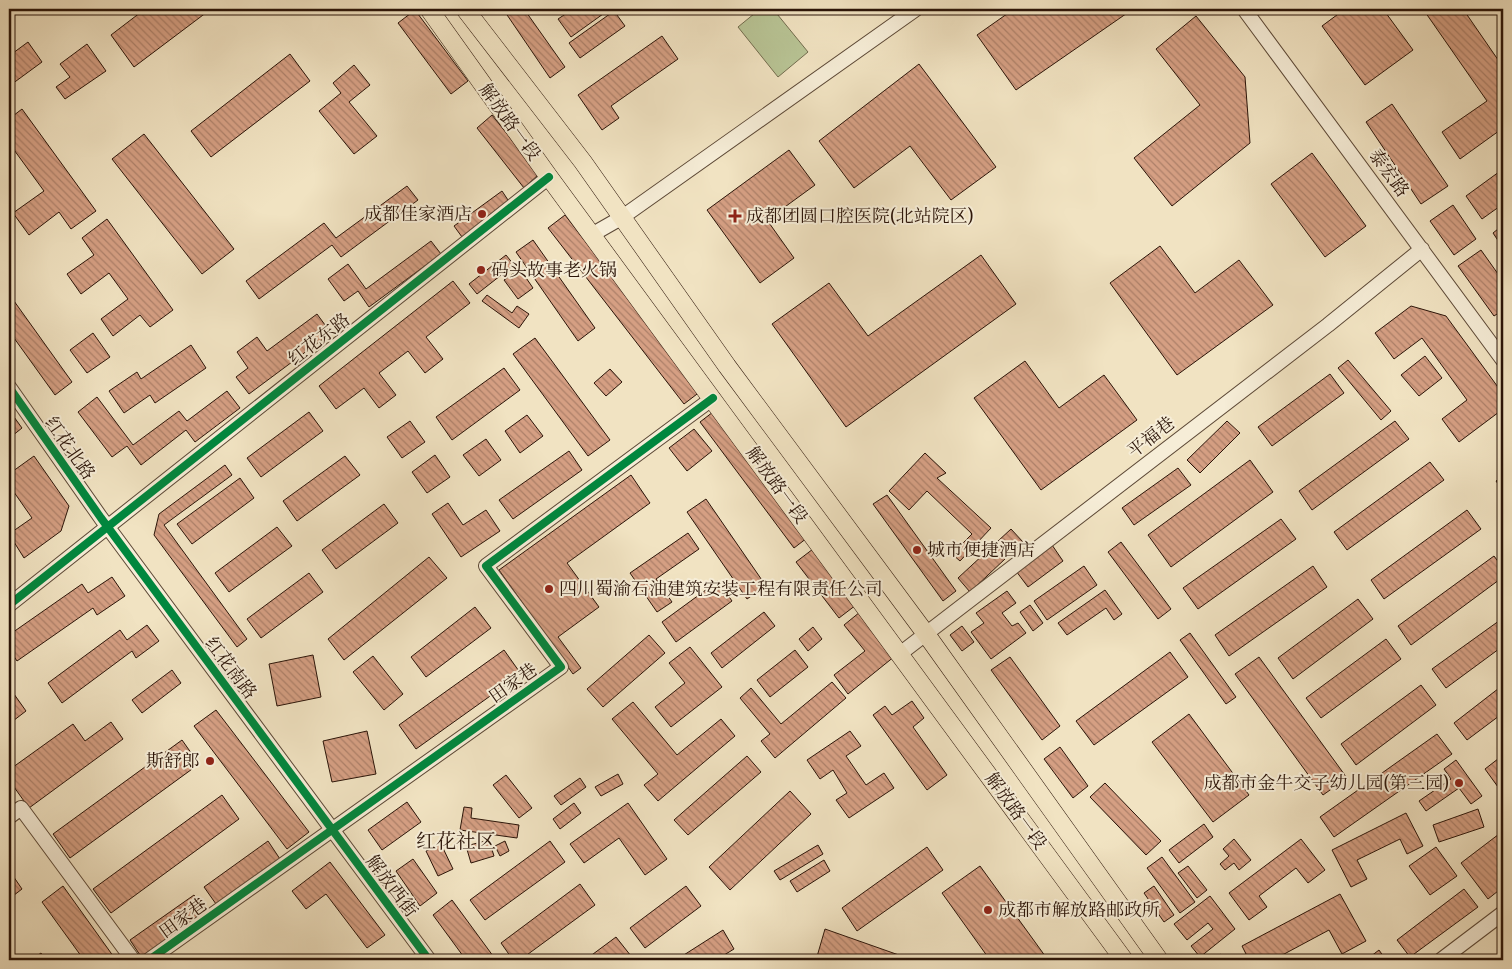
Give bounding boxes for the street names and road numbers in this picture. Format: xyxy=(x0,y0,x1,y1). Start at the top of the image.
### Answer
street label: 解放路一段 xyxy=(473,77,548,166)
street label: 泰宏路 xyxy=(1363,143,1416,202)
street label: 红花东路 xyxy=(282,306,355,371)
street label: 平福巷 xyxy=(1121,409,1180,464)
street label: 红花北路 xyxy=(39,410,102,485)
street label: 解放路一段 xyxy=(740,440,815,529)
street label: 红花南路 xyxy=(199,631,264,705)
street label: 田家巷 xyxy=(483,656,543,709)
street label: 解放路一段 xyxy=(979,766,1054,855)
street label: 解放西街 xyxy=(360,849,425,923)
street label: 田家巷 xyxy=(153,891,212,944)

